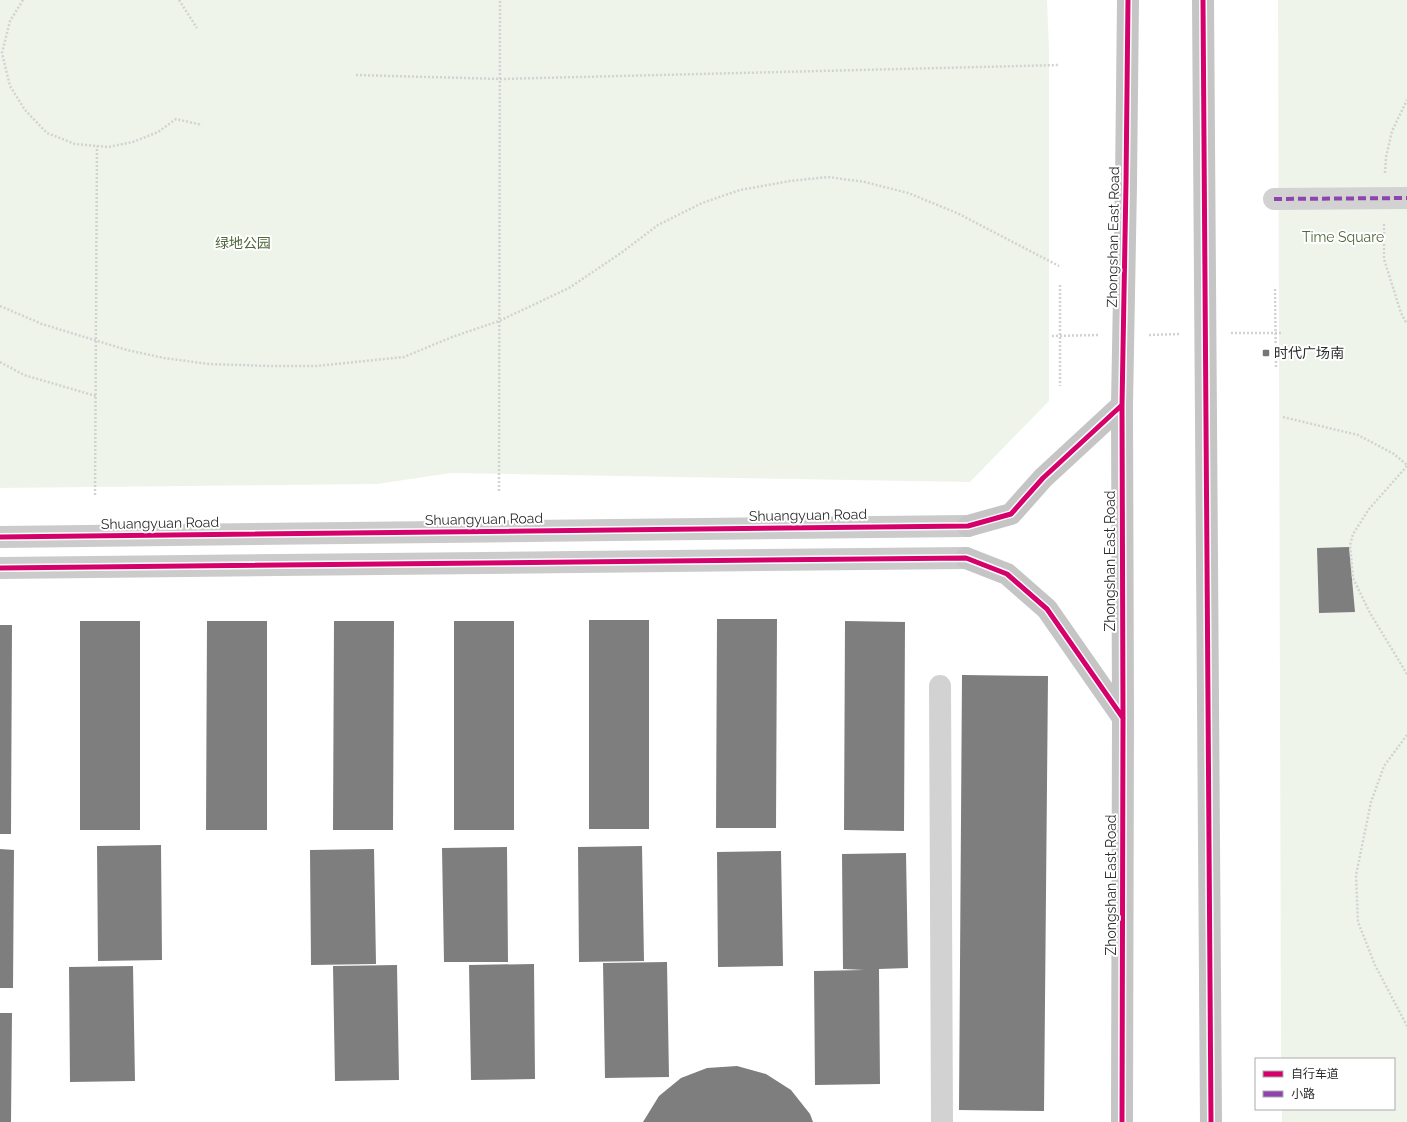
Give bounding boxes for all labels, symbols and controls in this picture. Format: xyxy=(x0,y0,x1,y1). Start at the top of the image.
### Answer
street label: Zhongshan East Road xyxy=(1104,166,1122,308)
park label: Time Square xyxy=(1302,229,1384,245)
park label: 绿地公园 xyxy=(215,235,271,251)
place label: 时代广场南 xyxy=(1274,345,1344,361)
marker: 时代广场南 xyxy=(1261,348,1271,358)
street label: Zhongshan East Road xyxy=(1102,490,1118,632)
street label: Shuangyuan Road xyxy=(749,506,867,524)
street label: Shuangyuan Road xyxy=(425,510,543,528)
street label: Shuangyuan Road xyxy=(101,514,219,532)
street label: Zhongshan East Road xyxy=(1103,814,1119,956)
legend xyxy=(1255,1058,1395,1110)
text: 自行车道 xyxy=(1291,1067,1339,1081)
text: 小路 xyxy=(1291,1087,1315,1101)

